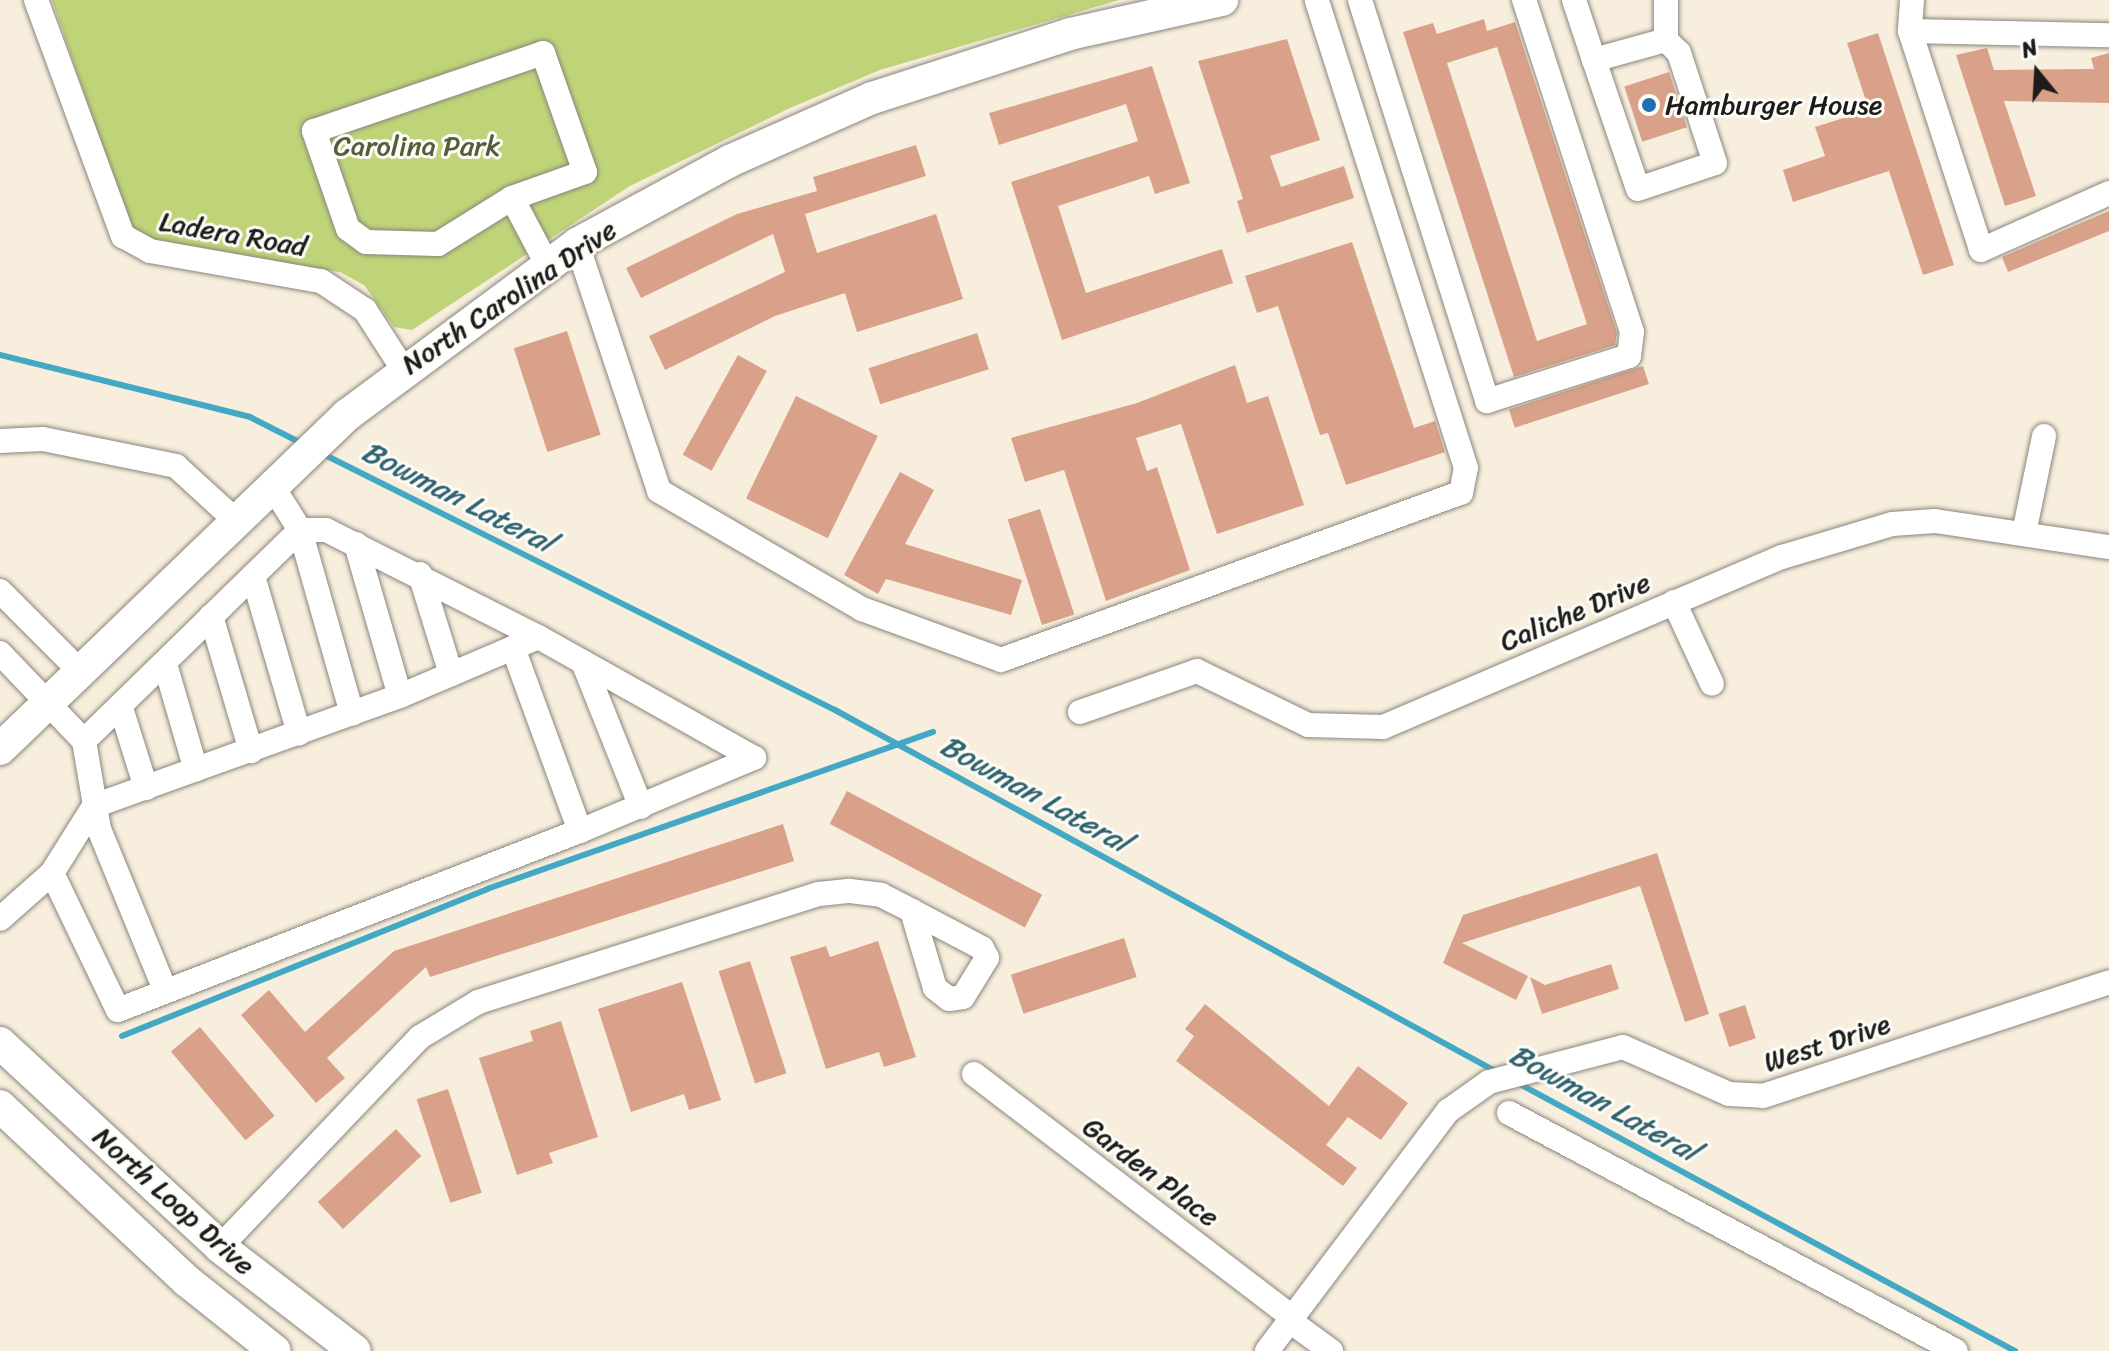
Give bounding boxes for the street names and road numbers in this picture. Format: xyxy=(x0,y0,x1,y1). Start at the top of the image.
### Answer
street label: Ladera Road xyxy=(157,205,309,263)
street label: North Carolina Drive xyxy=(395,213,623,381)
street label: Caliche Drive xyxy=(1495,565,1655,659)
street label: West Drive xyxy=(1759,1007,1895,1079)
street label: Garden Place xyxy=(1076,1110,1226,1234)
street label: North Loop Drive xyxy=(86,1120,262,1282)

